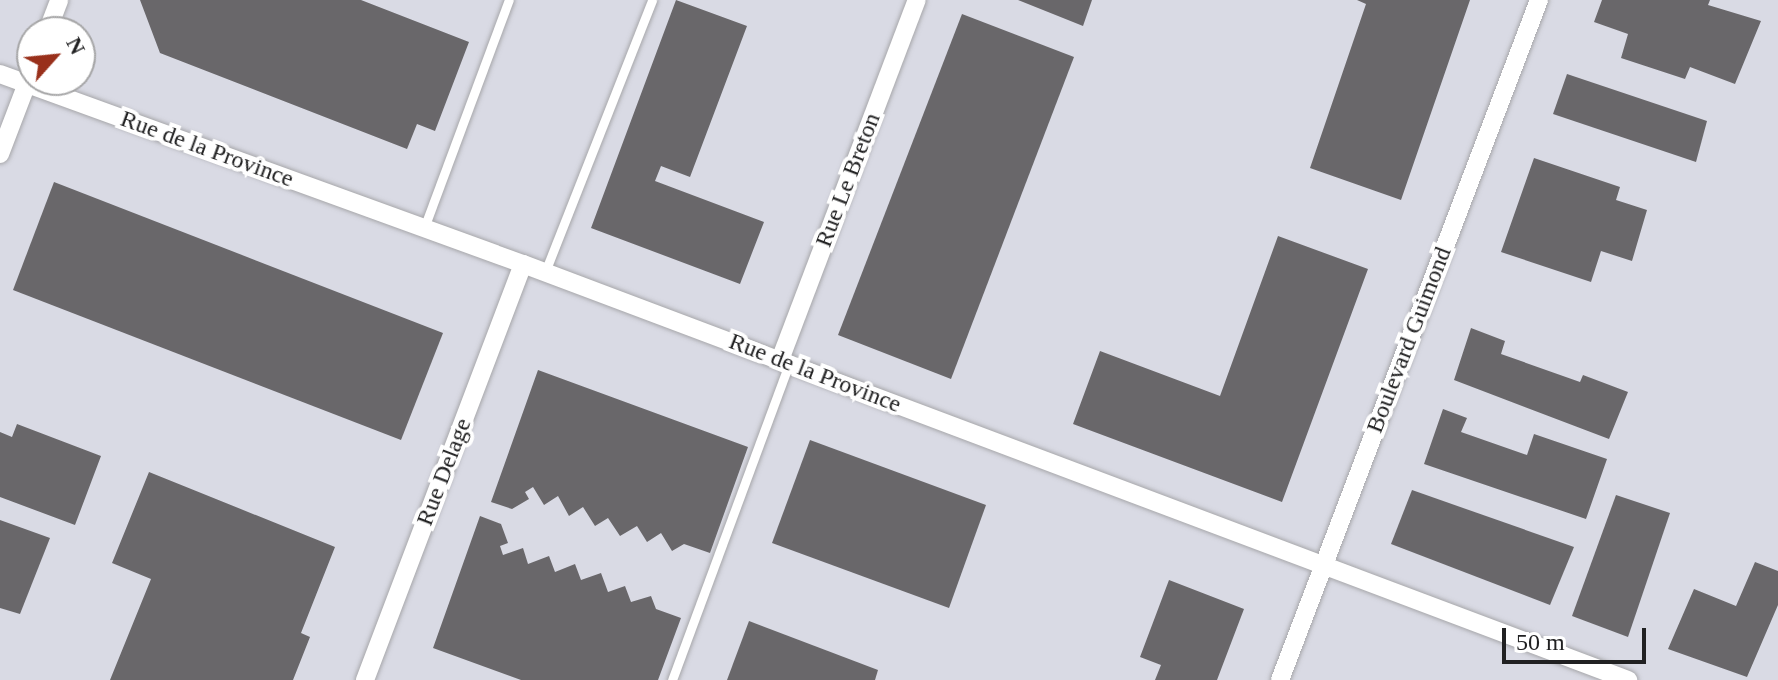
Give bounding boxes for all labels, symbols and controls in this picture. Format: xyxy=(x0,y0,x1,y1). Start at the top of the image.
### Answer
north arrow xyxy=(16,16,96,96)
text: N xyxy=(61,33,91,59)
street label: Rue de la Province xyxy=(117,104,297,194)
street label: Rue Le Breton xyxy=(809,109,887,251)
street label: Boulevard Guimond xyxy=(1360,243,1458,437)
street label: Rue de la Province xyxy=(725,327,905,419)
street label: Rue Delage xyxy=(410,414,478,530)
scale bar xyxy=(1506,612,1650,662)
text: 50 m xyxy=(1516,629,1565,655)

